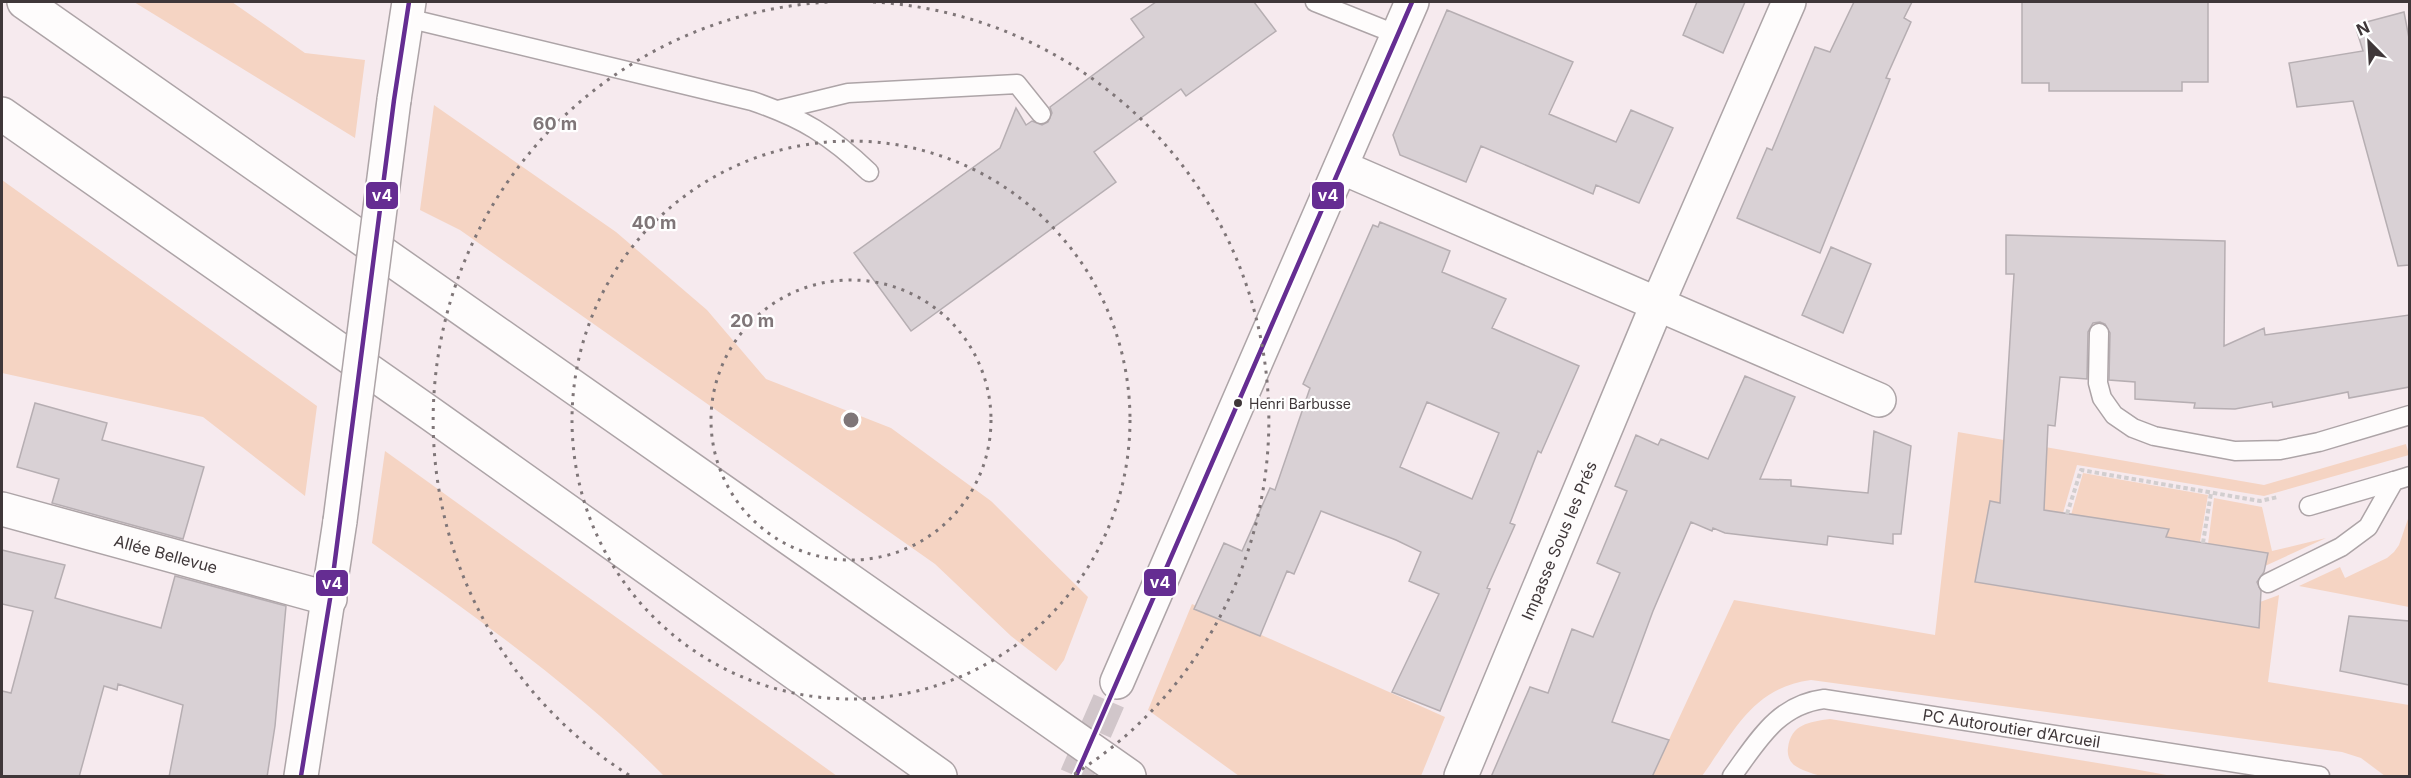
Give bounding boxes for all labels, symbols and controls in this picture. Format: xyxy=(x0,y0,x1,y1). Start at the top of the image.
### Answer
north arrow xyxy=(2339,12,2399,72)
text: N xyxy=(2353,17,2373,40)
text: 60 m xyxy=(533,113,577,134)
line badge: v4 xyxy=(365,181,399,210)
line badge: v4 xyxy=(1311,181,1345,210)
text: v4 xyxy=(372,185,392,205)
text: v4 xyxy=(1318,185,1338,205)
text: 40 m xyxy=(632,212,677,233)
text: 20 m xyxy=(730,310,774,331)
place label: Henri Barbusse xyxy=(1249,395,1351,412)
marker: Henri Barbusse xyxy=(1232,397,1244,409)
centre of rings xyxy=(841,410,861,430)
street label: Impasse Sous les Prés xyxy=(1517,458,1601,623)
street label: Allée Bellevue xyxy=(112,530,220,578)
line badge: v4 xyxy=(1143,568,1177,597)
line badge: v4 xyxy=(315,569,349,597)
text: v4 xyxy=(1150,572,1170,592)
text: v4 xyxy=(322,573,342,593)
street label: PC Autoroutier d’Arcueil xyxy=(1921,704,2102,752)

